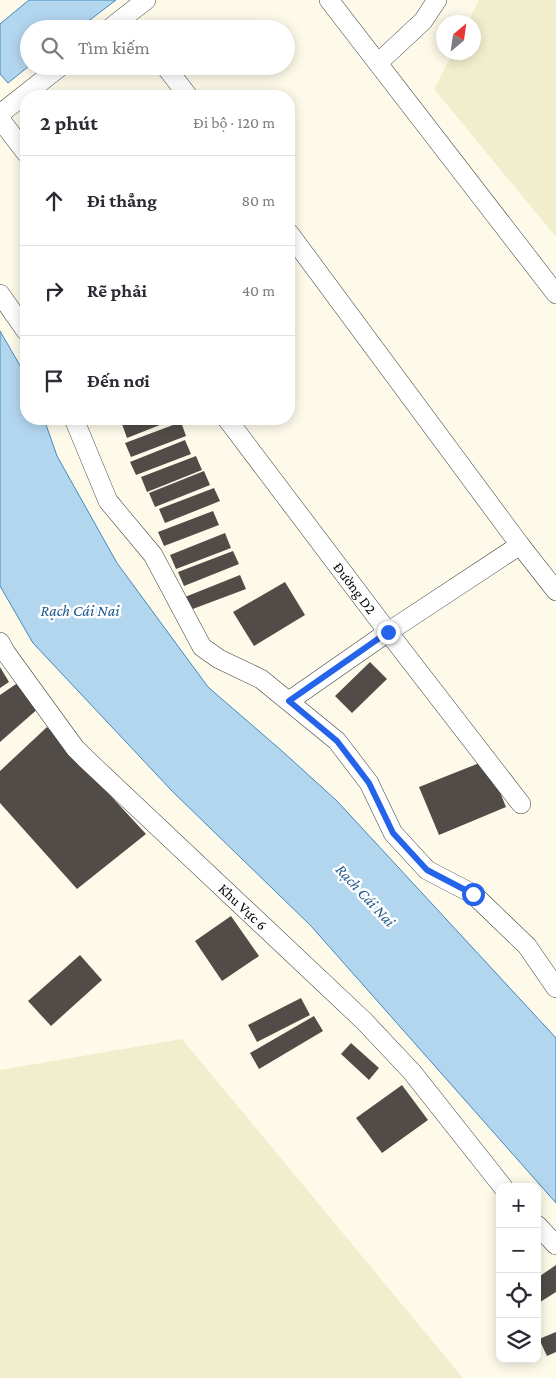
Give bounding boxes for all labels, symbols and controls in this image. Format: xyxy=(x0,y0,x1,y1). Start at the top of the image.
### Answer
north arrow xyxy=(436,15,481,60)
search box xyxy=(20,20,295,75)
icon: search xyxy=(38,34,66,62)
text: Tìm kiếm xyxy=(78,37,150,58)
text: 2 phút xyxy=(40,111,98,135)
text: Đi bộ · 120 m xyxy=(193,114,275,131)
icon: ahead xyxy=(40,187,68,215)
text: Đi thẳng xyxy=(87,190,157,211)
text: 80 m xyxy=(241,192,275,209)
icon: right xyxy=(40,277,68,305)
text: Rẽ phải xyxy=(87,280,147,301)
text: 40 m xyxy=(242,282,275,299)
icon: arrive xyxy=(40,367,68,395)
text: Đến nơi xyxy=(87,370,150,391)
street label: Đường D2 xyxy=(330,559,379,617)
water label: Rạch Cái Nai xyxy=(41,602,120,620)
route end xyxy=(377,621,400,644)
water label: Rạch Cái Nai xyxy=(332,861,399,931)
street label: Khu Vực 6 xyxy=(215,880,270,933)
route start xyxy=(462,883,485,906)
map controls xyxy=(496,1183,541,1363)
button: + xyxy=(496,1183,541,1228)
button: − xyxy=(496,1228,541,1273)
button: locate xyxy=(496,1273,541,1318)
button: layers xyxy=(496,1318,541,1363)

